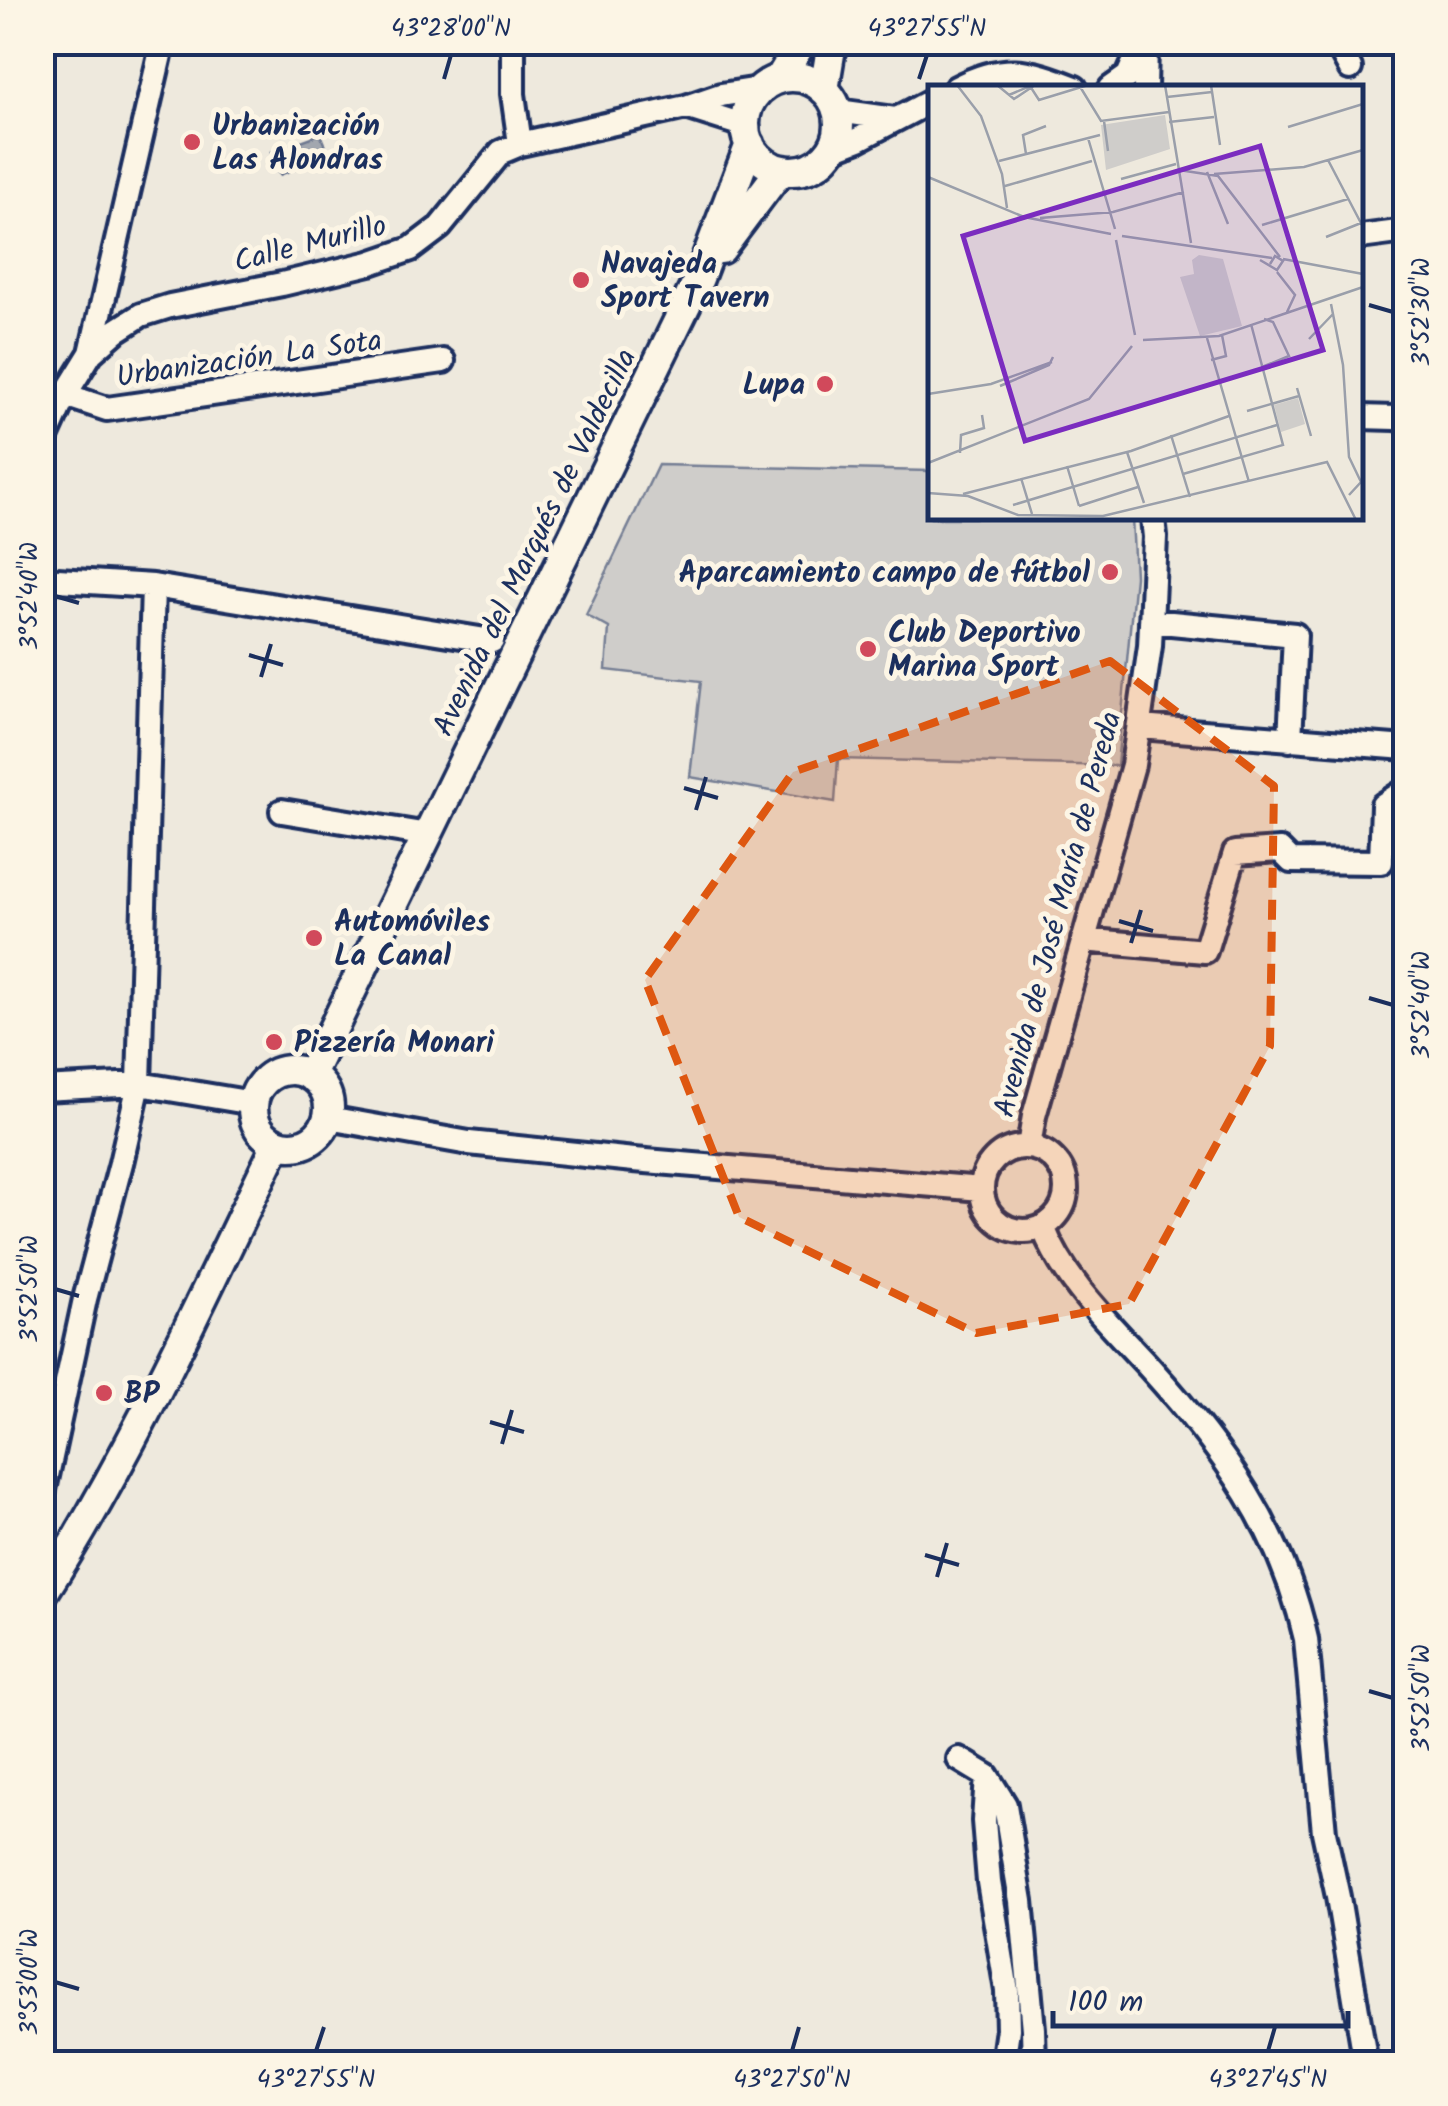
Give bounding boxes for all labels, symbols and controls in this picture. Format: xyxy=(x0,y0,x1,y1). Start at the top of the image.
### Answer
text: 43°28'00"N xyxy=(391,9,511,49)
text: 43°27'55"N xyxy=(868,9,986,49)
inset map xyxy=(928,85,1363,520)
place label: Urbanización Las Alondras xyxy=(212,103,383,185)
marker: Urbanización Las Alondras xyxy=(181,131,203,153)
street label: Calle Murillo xyxy=(229,203,392,287)
place label: Navajeda Sport Tavern xyxy=(601,241,770,323)
text: 3°52'30"W xyxy=(1402,258,1442,366)
marker: Navajeda Sport Tavern xyxy=(570,269,592,291)
street label: Urbanización La Sota xyxy=(113,318,385,402)
street label: Avenida del Marqués de Valdecilla xyxy=(421,341,651,745)
place label: Lupa xyxy=(743,362,805,410)
marker: Lupa xyxy=(814,373,836,395)
text: 3°52'40"W xyxy=(10,542,50,650)
place label: Aparcamiento campo de fútbol xyxy=(679,550,1090,598)
marker: Aparcamiento campo de fútbol xyxy=(1099,561,1121,583)
place label: Club Deportivo Marina Sport xyxy=(888,610,1081,692)
marker: Club Deportivo Marina Sport xyxy=(857,638,879,660)
street label: Avenida de José María de Pereda xyxy=(982,706,1136,1123)
place label: Automóviles La Canal xyxy=(334,899,490,981)
marker: Automóviles La Canal xyxy=(303,927,325,949)
text: 3°52'40"W xyxy=(1402,951,1442,1059)
place label: Pizzería Monari xyxy=(294,1020,495,1068)
marker: Pizzería Monari xyxy=(263,1031,285,1053)
text: 3°52'50"W xyxy=(10,1235,50,1343)
place label: BP xyxy=(124,1371,161,1419)
marker: BP xyxy=(93,1382,115,1404)
text: 3°52'50"W xyxy=(1402,1644,1442,1752)
text: 3°53'00"W xyxy=(10,1929,50,2035)
scale bar xyxy=(1053,1966,1348,2028)
text: 100 m xyxy=(1068,1979,1143,2027)
text: 43°27'55"N xyxy=(257,2060,375,2100)
text: 43°27'50"N xyxy=(733,2060,851,2100)
text: 43°27'45"N xyxy=(1209,2060,1327,2100)

